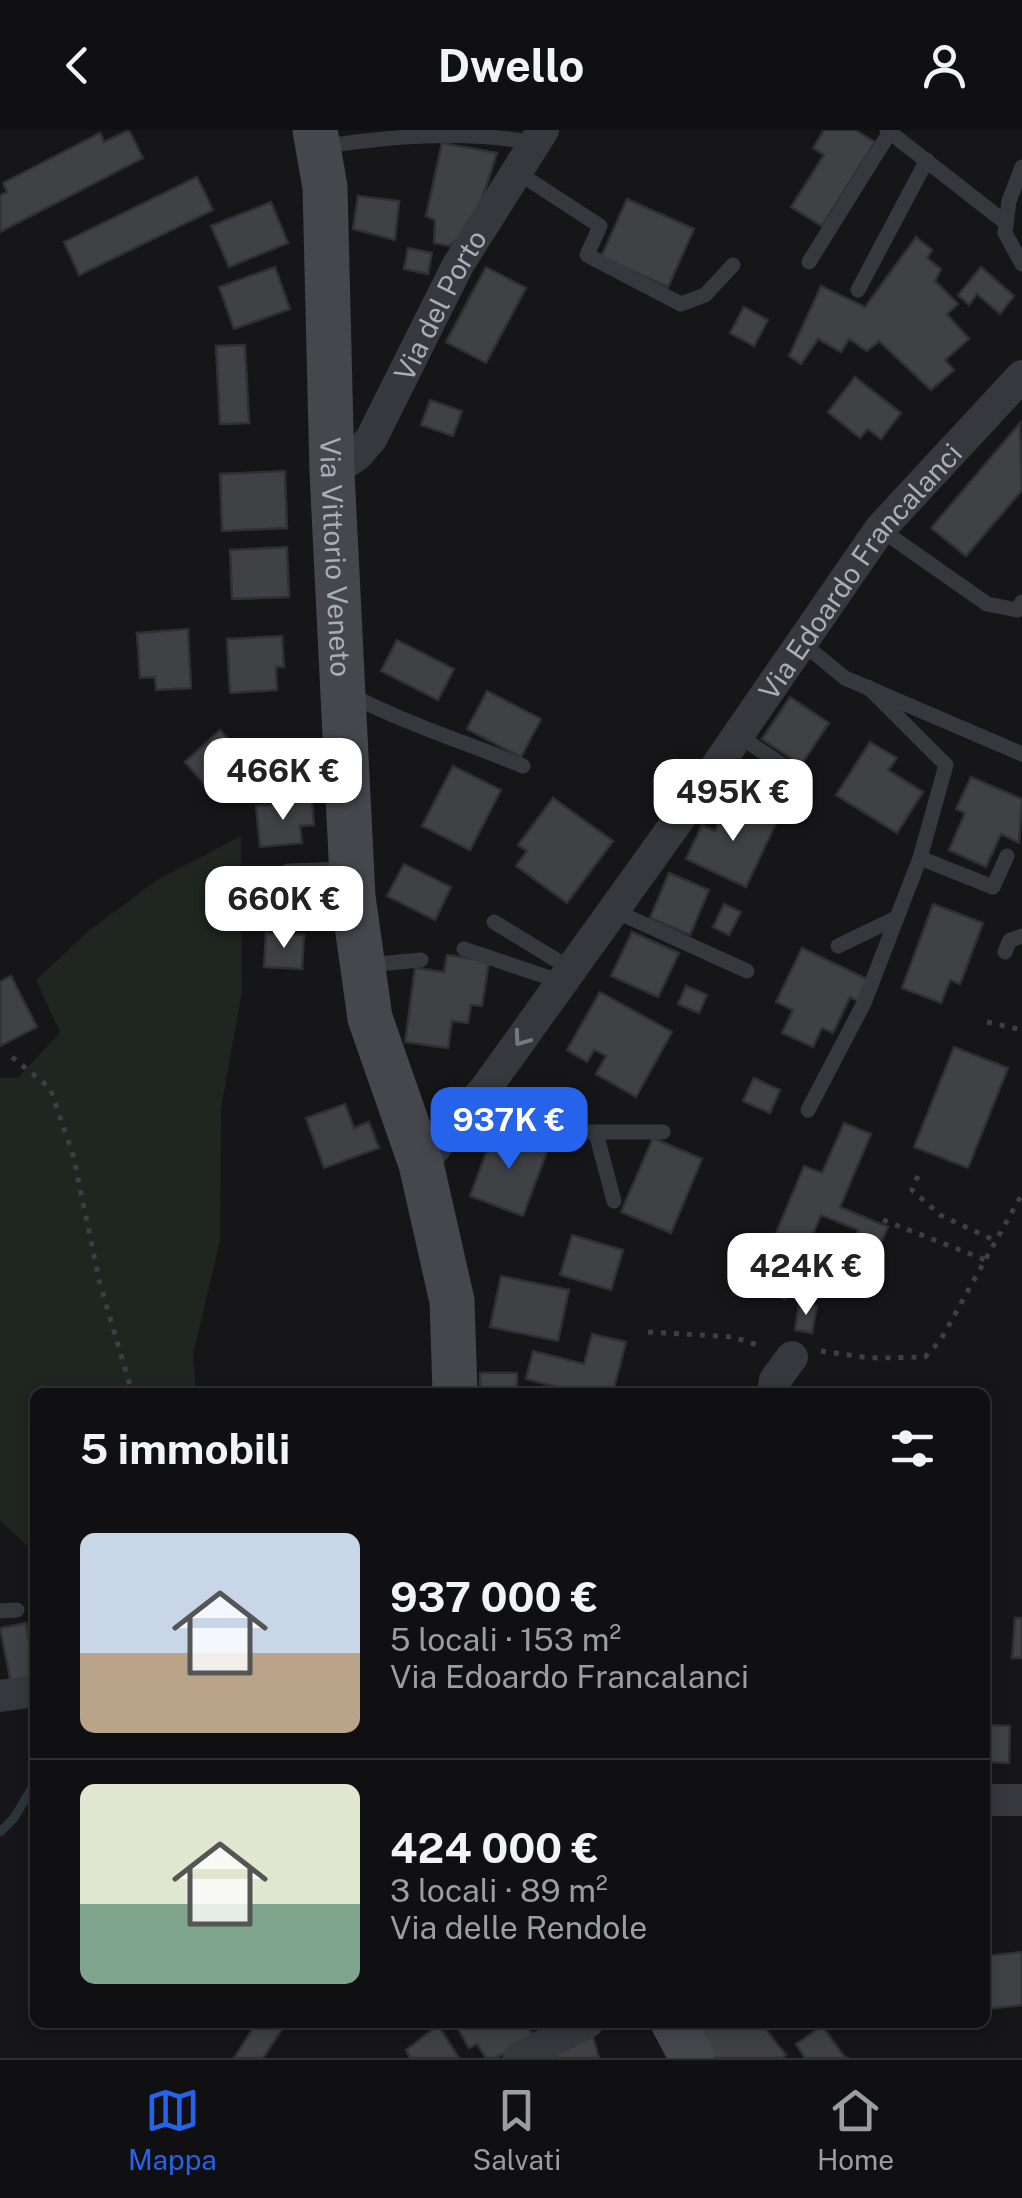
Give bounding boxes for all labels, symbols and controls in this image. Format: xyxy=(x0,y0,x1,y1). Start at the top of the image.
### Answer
icon: back xyxy=(50,38,105,93)
icon: person xyxy=(917,38,972,93)
text: Dwello xyxy=(438,39,584,92)
street label: Via del Porto xyxy=(386,223,493,386)
street label: Via Edoardo Francalanci xyxy=(751,436,968,706)
street label: Via Vittorio Veneto xyxy=(315,437,359,678)
pin: 466K € xyxy=(202,738,364,823)
text: 466K € xyxy=(226,752,340,789)
pin: 495K € xyxy=(652,759,814,844)
text: 495K € xyxy=(676,773,790,810)
pin: 660K € xyxy=(203,866,365,951)
text: 660K € xyxy=(227,880,341,917)
one-way arrow xyxy=(515,1028,533,1046)
pin: 937K € xyxy=(428,1087,590,1172)
text: 937K € xyxy=(453,1101,565,1138)
pin: 424K € xyxy=(725,1233,887,1318)
text: 424K € xyxy=(749,1247,863,1284)
icon: filters xyxy=(885,1421,940,1476)
text: 5 immobili xyxy=(80,1424,290,1473)
text: 937 000 € xyxy=(390,1572,598,1621)
icon: home xyxy=(160,1573,280,1693)
text: 5 locali · 153 m² xyxy=(390,1621,621,1658)
text: Via Edoardo Francalanci xyxy=(390,1658,749,1695)
text: 424 000 € xyxy=(390,1823,599,1872)
icon: home xyxy=(160,1824,280,1944)
text: 3 locali · 89 m² xyxy=(390,1872,608,1909)
text: Via delle Rendole xyxy=(390,1909,647,1946)
tab: Mappa xyxy=(128,2083,217,2176)
tab: Salvati xyxy=(473,2083,561,2176)
tab: Home xyxy=(817,2083,894,2176)

